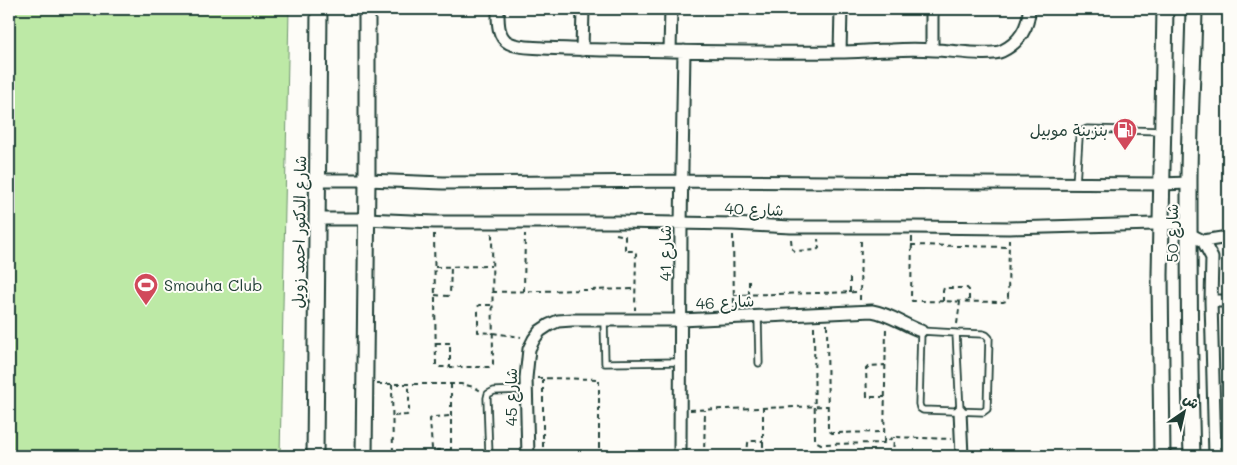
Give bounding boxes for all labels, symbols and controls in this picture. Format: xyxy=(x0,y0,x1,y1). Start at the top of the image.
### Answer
fuel station icon: بنزينة موبيل xyxy=(1112,117,1138,151)
place label: بنزينة موبيل xyxy=(1030,119,1108,141)
street label: شارع الدكتور احمد زويل xyxy=(287,155,312,309)
street label: شارع 40 xyxy=(724,197,784,222)
street label: شارع 50 xyxy=(1161,204,1184,262)
street label: شارع 41 xyxy=(654,225,677,281)
sports icon: Smouha Club xyxy=(133,272,159,306)
place label: Smouha Club xyxy=(164,274,263,295)
street label: شارع 46 xyxy=(695,289,755,316)
street label: شارع 45 xyxy=(500,368,523,426)
north arrow xyxy=(1160,388,1210,438)
text: ش xyxy=(1180,389,1203,413)

